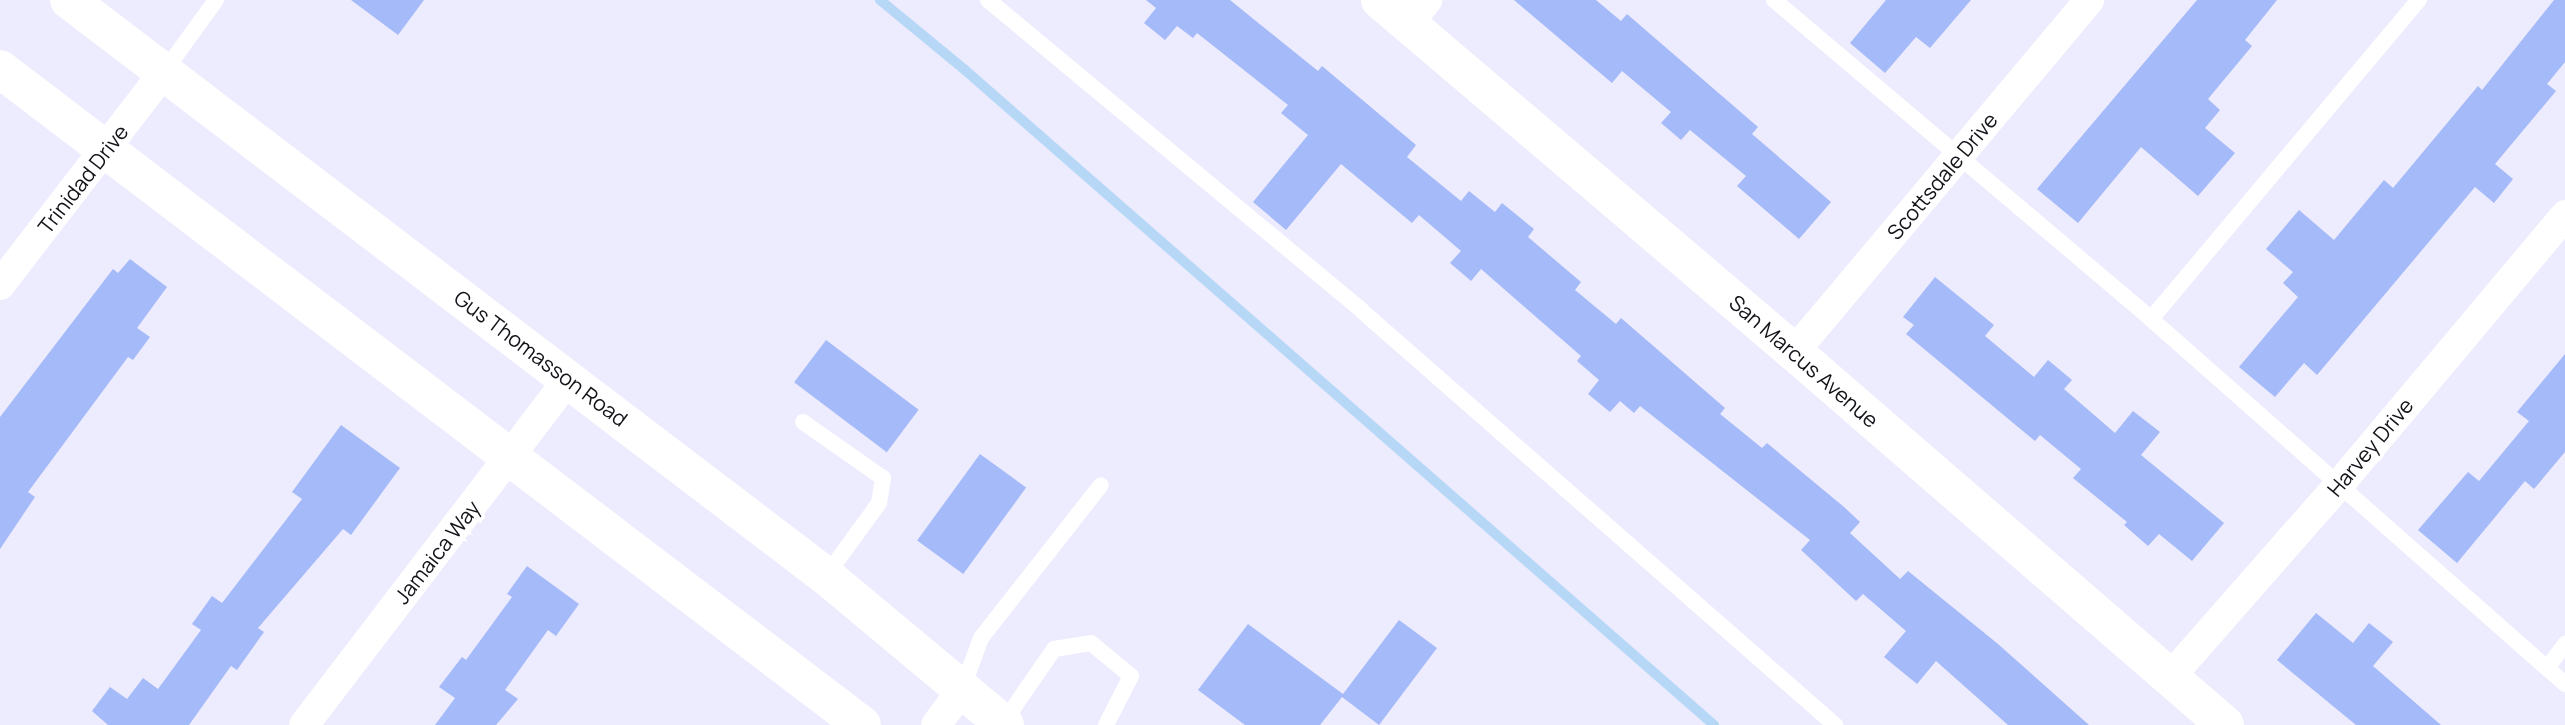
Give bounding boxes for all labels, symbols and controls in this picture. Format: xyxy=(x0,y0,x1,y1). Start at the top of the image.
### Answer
street label: Scottsdale Drive xyxy=(1882,107,2002,245)
street label: Trinidad Drive xyxy=(33,120,133,238)
street label: Gus Thomasson Road xyxy=(449,285,633,431)
street label: San Marcus Avenue xyxy=(1724,289,1884,433)
street label: Harvey Drive xyxy=(2322,393,2418,501)
street label: Jamaica Way xyxy=(389,495,485,609)

